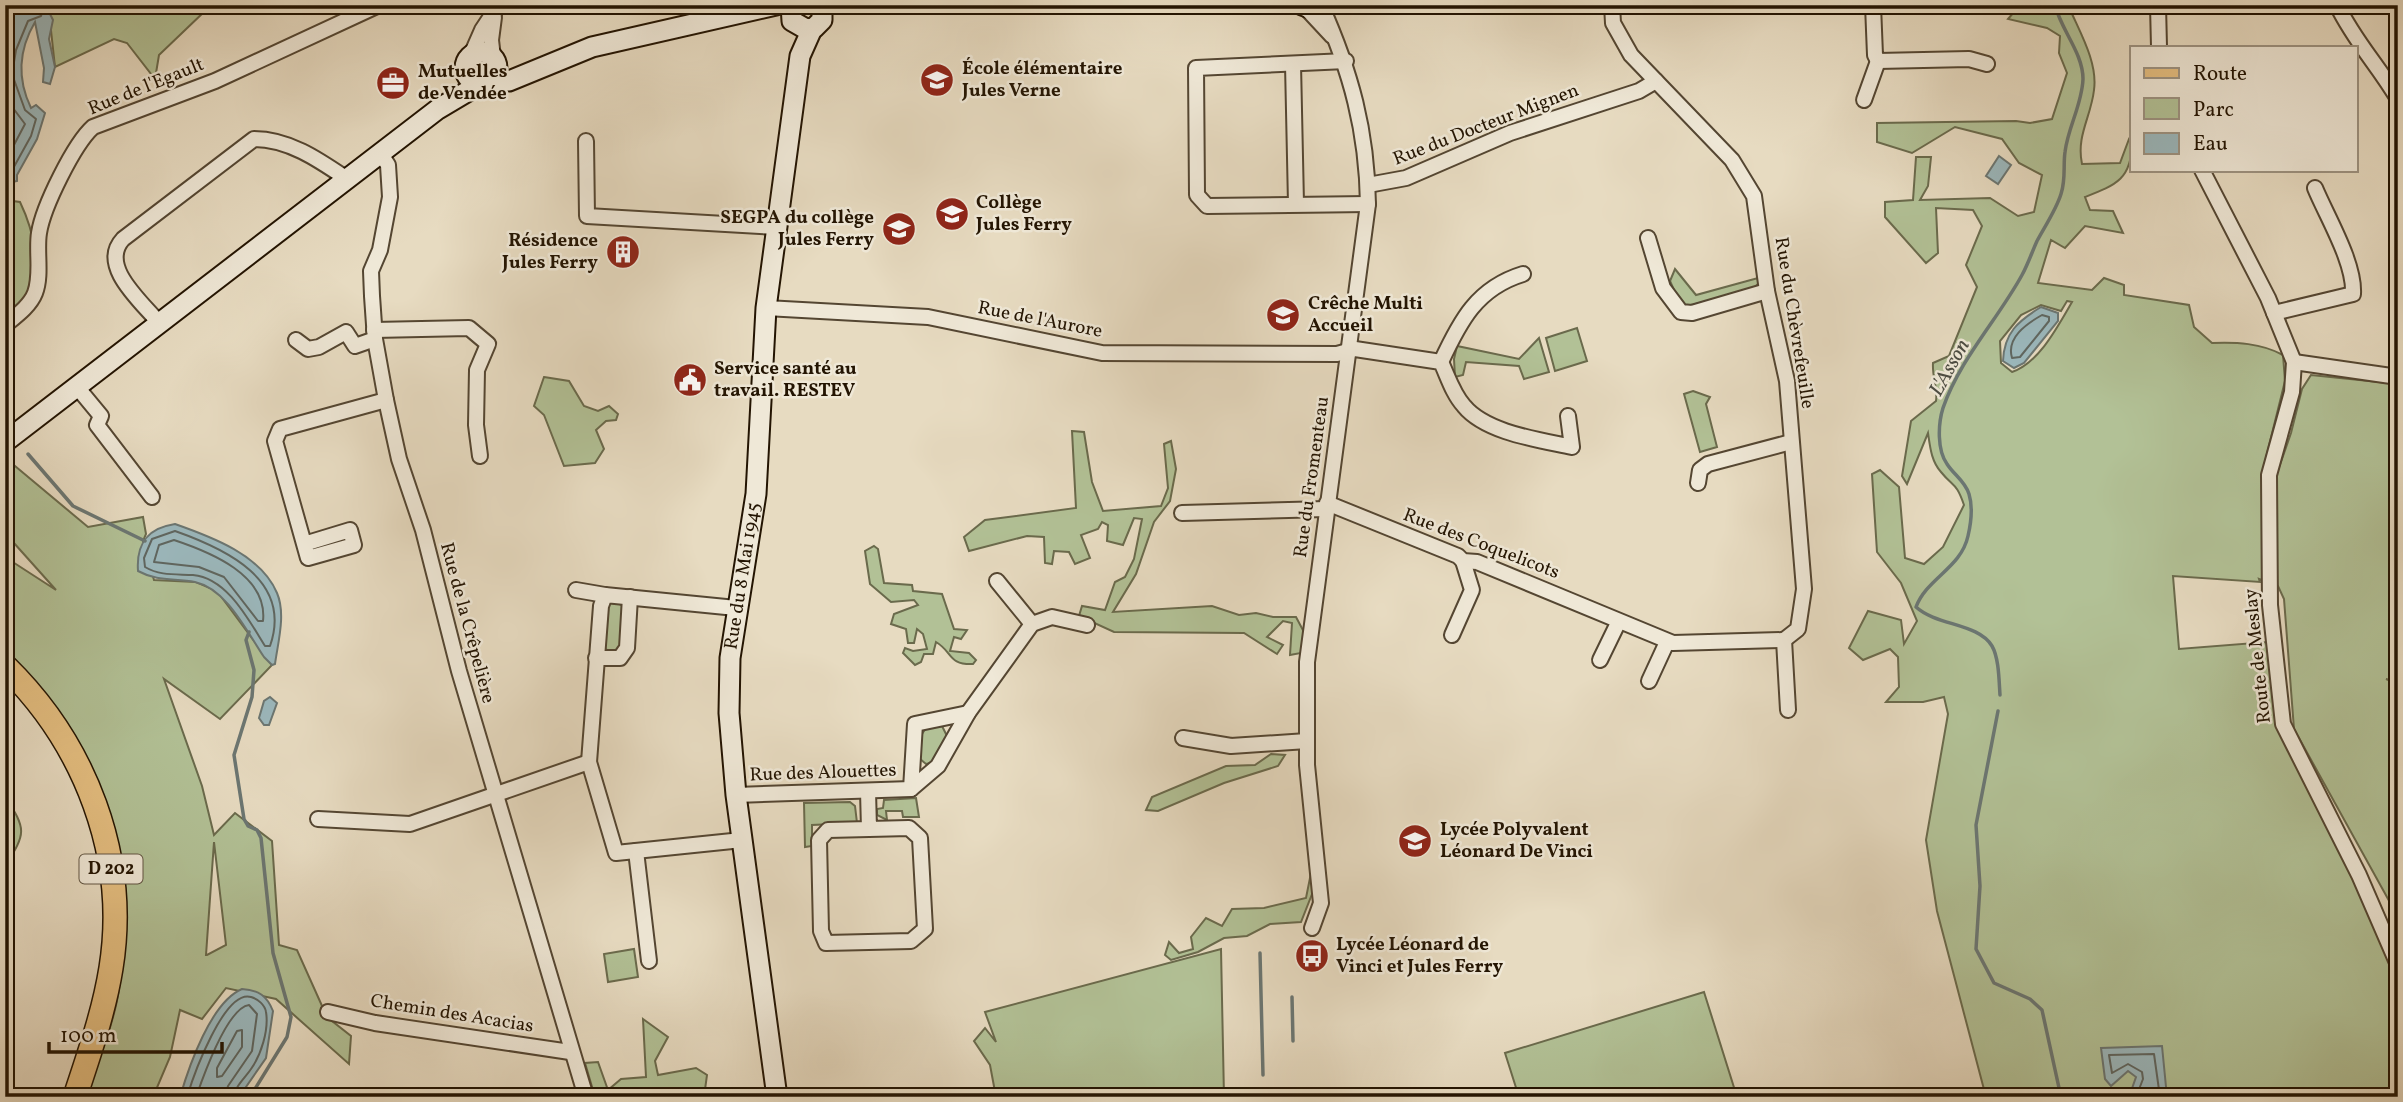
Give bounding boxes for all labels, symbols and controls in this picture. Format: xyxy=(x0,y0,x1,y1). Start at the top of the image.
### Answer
legend xyxy=(2130,46,2358,172)
street label: Rue de l'Egault xyxy=(84,52,208,122)
place label: École élémentaire Jules Verne xyxy=(961,56,1123,104)
place label: Mutuelles de Vendée xyxy=(418,59,508,107)
text: Route xyxy=(2193,60,2247,89)
school or university icon: École élémentaire Jules Verne xyxy=(918,61,956,99)
office icon: Mutuelles de Vendée xyxy=(374,64,412,102)
street label: Rue du Docteur Mignen xyxy=(1389,78,1583,172)
text: Parc xyxy=(2193,96,2234,125)
text: Eau xyxy=(2193,130,2228,159)
place label: Collège Jules Ferry xyxy=(975,190,1072,238)
school or university icon: Collège Jules Ferry xyxy=(933,195,971,233)
place label: SEGPA du collège Jules Ferry xyxy=(720,205,874,253)
school or university icon: SEGPA du collège Jules Ferry xyxy=(880,210,918,248)
place label: Résidence Jules Ferry xyxy=(501,228,598,276)
building icon: Résidence Jules Ferry xyxy=(604,233,642,271)
street label: Rue du Chèvrefeuille xyxy=(1768,235,1820,411)
place label: Crêche Multi Accueil xyxy=(1308,291,1423,339)
street label: Rue de l'Aurore xyxy=(976,295,1104,345)
school or university icon: Crêche Multi Accueil xyxy=(1264,296,1302,334)
water label: L'Asson xyxy=(1922,334,1978,402)
place label: Service santé au travail. RESTEV xyxy=(714,356,857,404)
public building icon: Service santé au travail. RESTEV xyxy=(671,361,709,399)
street label: Rue du Fromenteau xyxy=(1288,395,1336,559)
street label: Rue du 8 Mai 1945 xyxy=(719,501,767,652)
street label: Rue des Coquelicots xyxy=(1399,502,1563,586)
street label: Rue de la Crêpelière xyxy=(433,540,501,706)
street label: Route de Meslay xyxy=(2238,587,2278,725)
street label: Rue des Alouettes xyxy=(749,757,897,789)
place label: Lycée Polyvalent Léonard De Vinci xyxy=(1440,817,1593,865)
school or university icon: Lycée Polyvalent Léonard De Vinci xyxy=(1396,822,1434,860)
road number: D 202 xyxy=(80,854,142,884)
place label: Lycée Léonard de Vinci et Jules Ferry xyxy=(1336,932,1504,980)
bus stop icon: Lycée Léonard de Vinci et Jules Ferry xyxy=(1293,937,1331,975)
street label: Chemin des Acacias xyxy=(369,988,535,1040)
scale bar xyxy=(49,1011,222,1055)
text: 100 m xyxy=(60,1022,117,1051)

